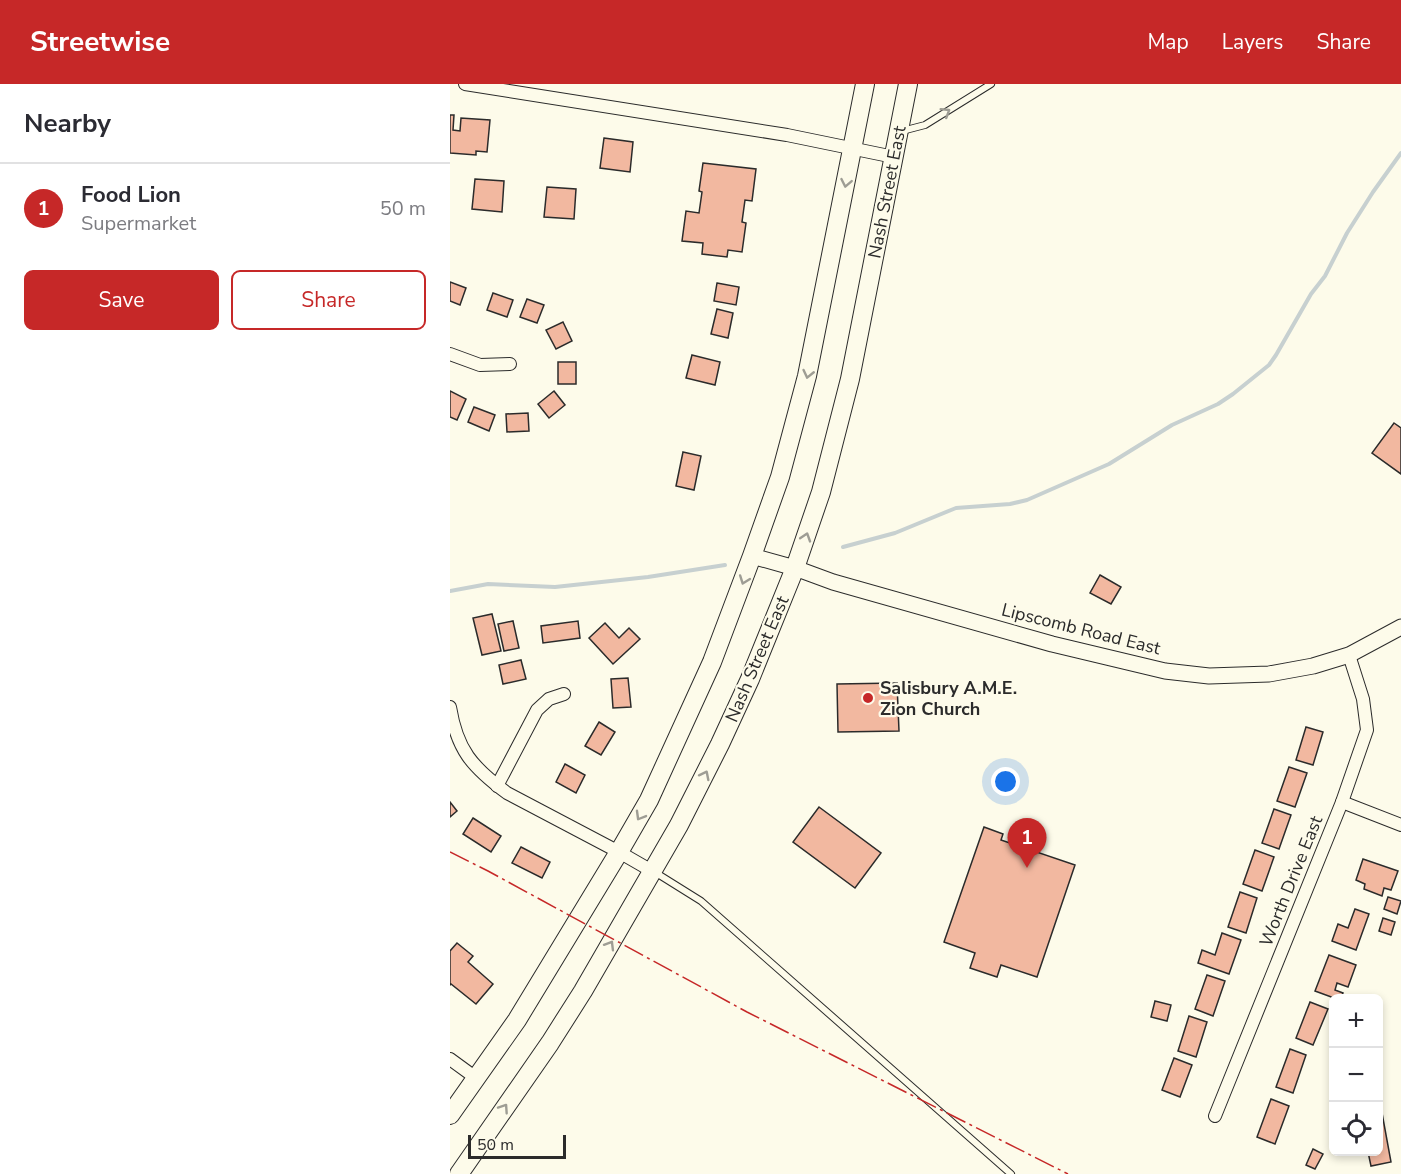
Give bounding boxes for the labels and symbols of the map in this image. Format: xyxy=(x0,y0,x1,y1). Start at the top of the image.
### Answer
one-way arrow xyxy=(940,107,950,119)
street label: Nash Street East xyxy=(862,123,912,260)
one-way arrow xyxy=(840,177,853,187)
one-way arrow xyxy=(802,369,815,379)
one-way arrow xyxy=(798,532,811,543)
one-way arrow xyxy=(738,574,751,585)
street label: Nash Street East xyxy=(720,592,795,726)
street label: Lipscomb Road East xyxy=(999,598,1164,661)
place label: Salisbury A.M.E. Zion Church xyxy=(880,676,1017,721)
marker: Salisbury A.M.E. Zion Church xyxy=(861,691,875,705)
your location xyxy=(991,767,1020,796)
one-way arrow xyxy=(697,770,709,781)
one-way arrow xyxy=(636,810,647,820)
street label: Worth Drive East xyxy=(1254,811,1328,950)
pin: 1 xyxy=(1008,818,1046,868)
one-way arrow xyxy=(603,941,615,951)
one-way arrow xyxy=(496,1104,508,1114)
scale bar xyxy=(468,1132,566,1160)

